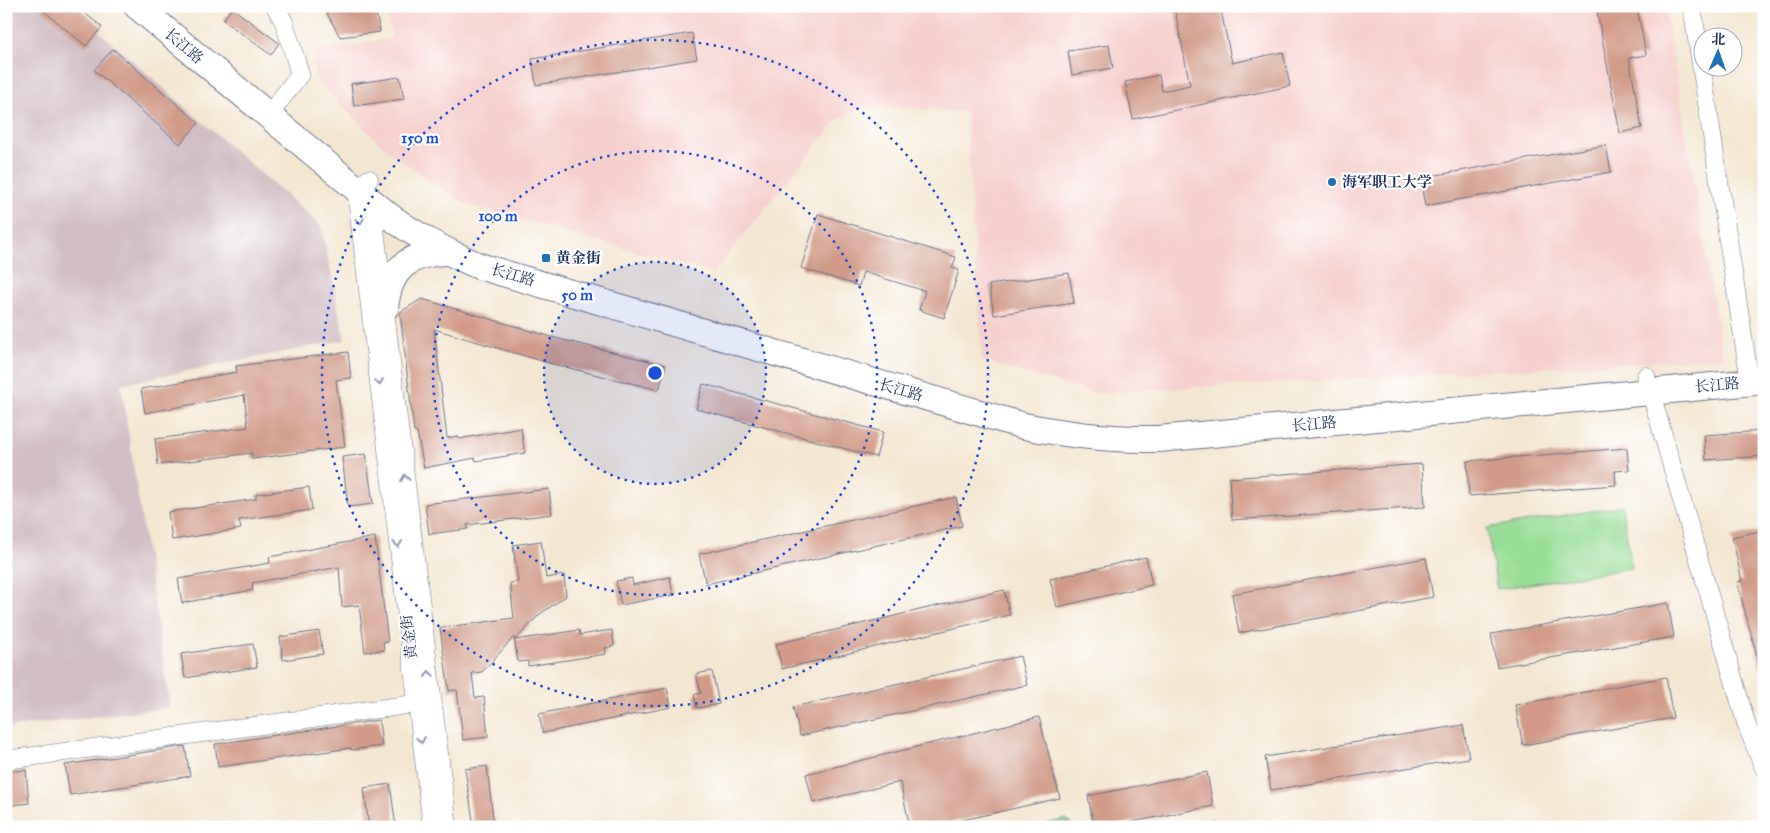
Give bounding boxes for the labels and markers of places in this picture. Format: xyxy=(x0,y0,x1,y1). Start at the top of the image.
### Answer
place label: 海军职工大学 xyxy=(1342,173,1432,191)
marker: 海军职工大学 xyxy=(1326,176,1338,188)
place label: 黄金街 xyxy=(556,249,601,267)
marker: 黄金街 xyxy=(540,252,552,264)
centre of rings xyxy=(646,364,664,382)

